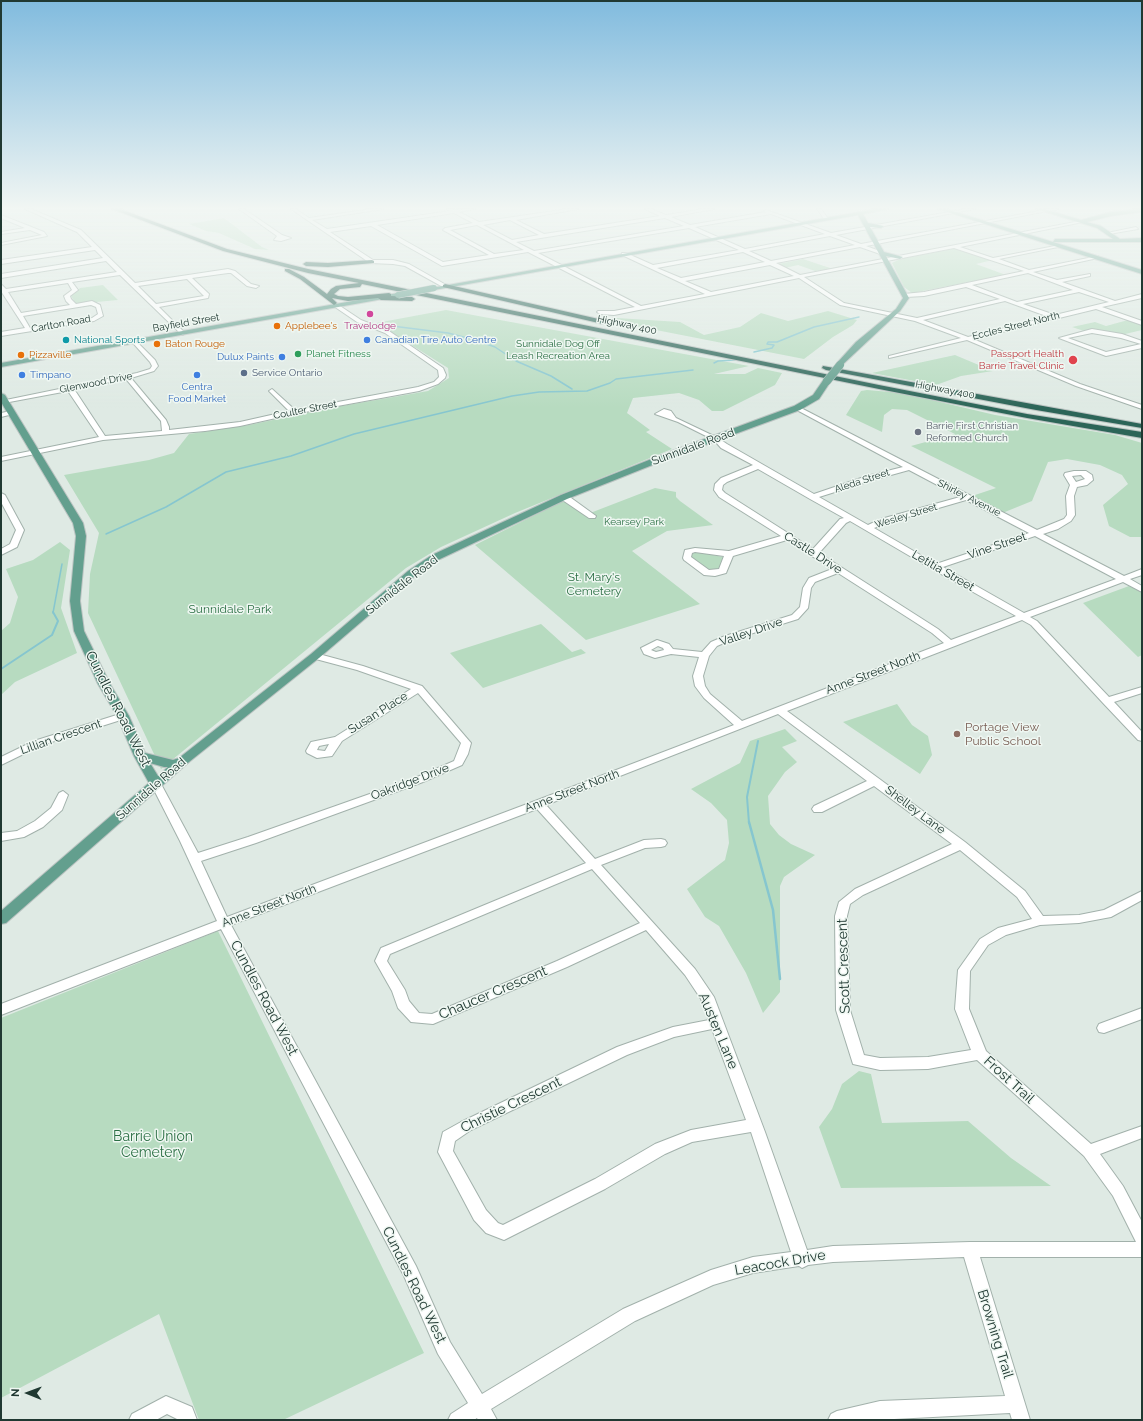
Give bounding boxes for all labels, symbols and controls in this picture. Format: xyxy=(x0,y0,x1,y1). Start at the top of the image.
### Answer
marker: Travelodge xyxy=(365,309,375,319)
street label: Eccles Street North xyxy=(971,309,1061,343)
street label: Bayfield Street xyxy=(152,311,220,335)
street label: Carlton Road xyxy=(30,313,92,335)
street label: Highway 400 xyxy=(596,313,658,337)
place label: Applebee's xyxy=(285,320,337,332)
place label: Travelodge xyxy=(344,320,396,332)
marker: Applebee's xyxy=(272,321,282,331)
place label: National Sports xyxy=(74,334,145,346)
place label: Canadian Tire Auto Centre xyxy=(375,334,496,346)
marker: National Sports xyxy=(61,335,71,345)
marker: Canadian Tire Auto Centre xyxy=(362,335,372,345)
place label: Baton Rouge xyxy=(165,338,225,350)
park label: Sunnidale Dog Off Leash Recreation Area xyxy=(506,338,610,362)
marker: Baton Rouge xyxy=(152,339,162,349)
place label: Planet Fitness xyxy=(306,348,371,360)
place label: Passport Health Barrie Travel Clinic xyxy=(979,348,1064,372)
place label: Pizzaville xyxy=(29,349,71,361)
marker: Planet Fitness xyxy=(293,349,303,359)
marker: Pizzaville xyxy=(16,350,26,360)
place label: Dulux Paints xyxy=(217,351,274,363)
marker: Dulux Paints xyxy=(277,352,287,362)
marker: Passport Health Barrie Travel Clinic xyxy=(1067,354,1079,366)
place label: Service Ontario xyxy=(252,367,323,379)
marker: Service Ontario xyxy=(239,368,249,378)
place label: Timpano xyxy=(30,369,71,381)
marker: Timpano xyxy=(17,370,27,380)
street label: Glenwood Drive xyxy=(59,370,133,396)
marker: Centra Food Market xyxy=(192,370,202,380)
street label: Highway 400 xyxy=(914,378,976,402)
place label: Centra Food Market xyxy=(168,381,226,404)
street label: Coulter Street xyxy=(272,398,338,422)
place label: Barrie First Christian Reformed Church xyxy=(926,420,1018,444)
street label: Sunnidale Road xyxy=(650,425,736,469)
marker: Barrie First Christian Reformed Church xyxy=(913,427,923,437)
street label: Aleda Street xyxy=(833,466,891,496)
street label: Shirley Avenue xyxy=(935,477,1003,519)
street label: Wesley Street xyxy=(873,501,939,531)
park label: Kearsey Park xyxy=(604,516,664,528)
street label: Castle Drive xyxy=(781,529,845,577)
street label: Vine Street xyxy=(966,529,1028,563)
street label: Letitia Street xyxy=(909,547,977,595)
street label: Sunnidale Road xyxy=(363,552,441,618)
park label: St. Mary's Cemetery xyxy=(567,570,621,598)
park label: Sunnidale Park xyxy=(189,602,271,616)
street label: Valley Drive xyxy=(718,615,784,649)
street label: Cundles Road West xyxy=(82,648,154,770)
street label: Anne Street North xyxy=(824,648,922,698)
street label: Susan Place xyxy=(346,689,410,737)
street label: Lillian Crescent xyxy=(18,716,104,758)
place label: Portage View Public School xyxy=(965,720,1041,748)
marker: Portage View Public School xyxy=(952,729,962,739)
street label: Sunnidale Road xyxy=(113,755,189,823)
street label: Oakridge Drive xyxy=(369,761,451,803)
street label: Anne Street North xyxy=(523,766,621,816)
street label: Shelley Lane xyxy=(882,783,948,837)
street label: Anne Street North xyxy=(220,881,318,931)
street label: Scott Crescent xyxy=(834,918,854,1014)
street label: Cundles Road West xyxy=(227,938,301,1058)
street label: Chaucer Crescent xyxy=(436,963,550,1023)
street label: Austen Lane xyxy=(694,990,742,1072)
street label: Frost Trail xyxy=(980,1053,1038,1107)
street label: Christie Crescent xyxy=(458,1073,564,1137)
park label: Barrie Union Cemetery xyxy=(113,1129,193,1162)
street label: Cundles Road West xyxy=(378,1224,450,1346)
street label: Leacock Drive xyxy=(733,1247,827,1279)
street label: Browning Trail xyxy=(974,1288,1016,1380)
north arrow xyxy=(8,1373,48,1413)
text: N xyxy=(9,1388,22,1397)

